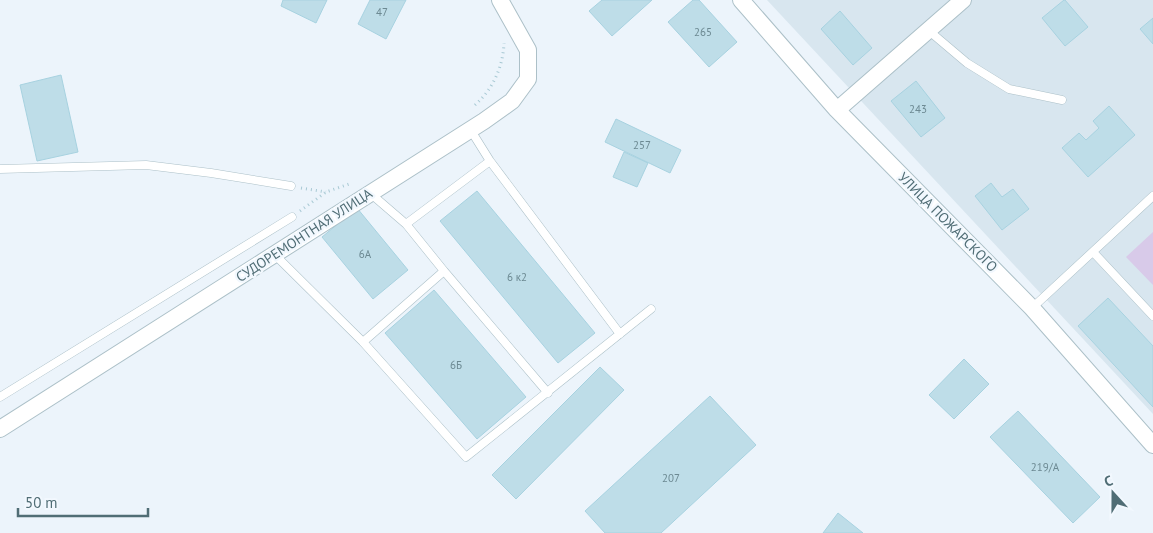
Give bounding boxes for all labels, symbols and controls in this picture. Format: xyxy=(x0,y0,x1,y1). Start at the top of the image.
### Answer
house number: 47 xyxy=(376,5,388,19)
house number: 265 xyxy=(694,25,712,39)
house number: 243 xyxy=(909,102,927,116)
house number: 257 xyxy=(633,138,651,152)
street label: УЛИЦА ПОЖАРСКОГО xyxy=(894,168,1002,276)
street label: СУДОРЕМОНТНАЯ УЛИЦА xyxy=(232,184,376,286)
house number: 6А xyxy=(359,247,372,261)
house number: 6 к2 xyxy=(507,270,527,284)
house number: 6Б xyxy=(450,358,462,372)
house number: 219/А xyxy=(1031,460,1060,474)
north arrow xyxy=(1088,468,1138,518)
house number: 207 xyxy=(662,471,680,485)
text: С xyxy=(1101,471,1115,491)
scale bar xyxy=(18,486,148,518)
text: 50 m xyxy=(25,493,58,512)

